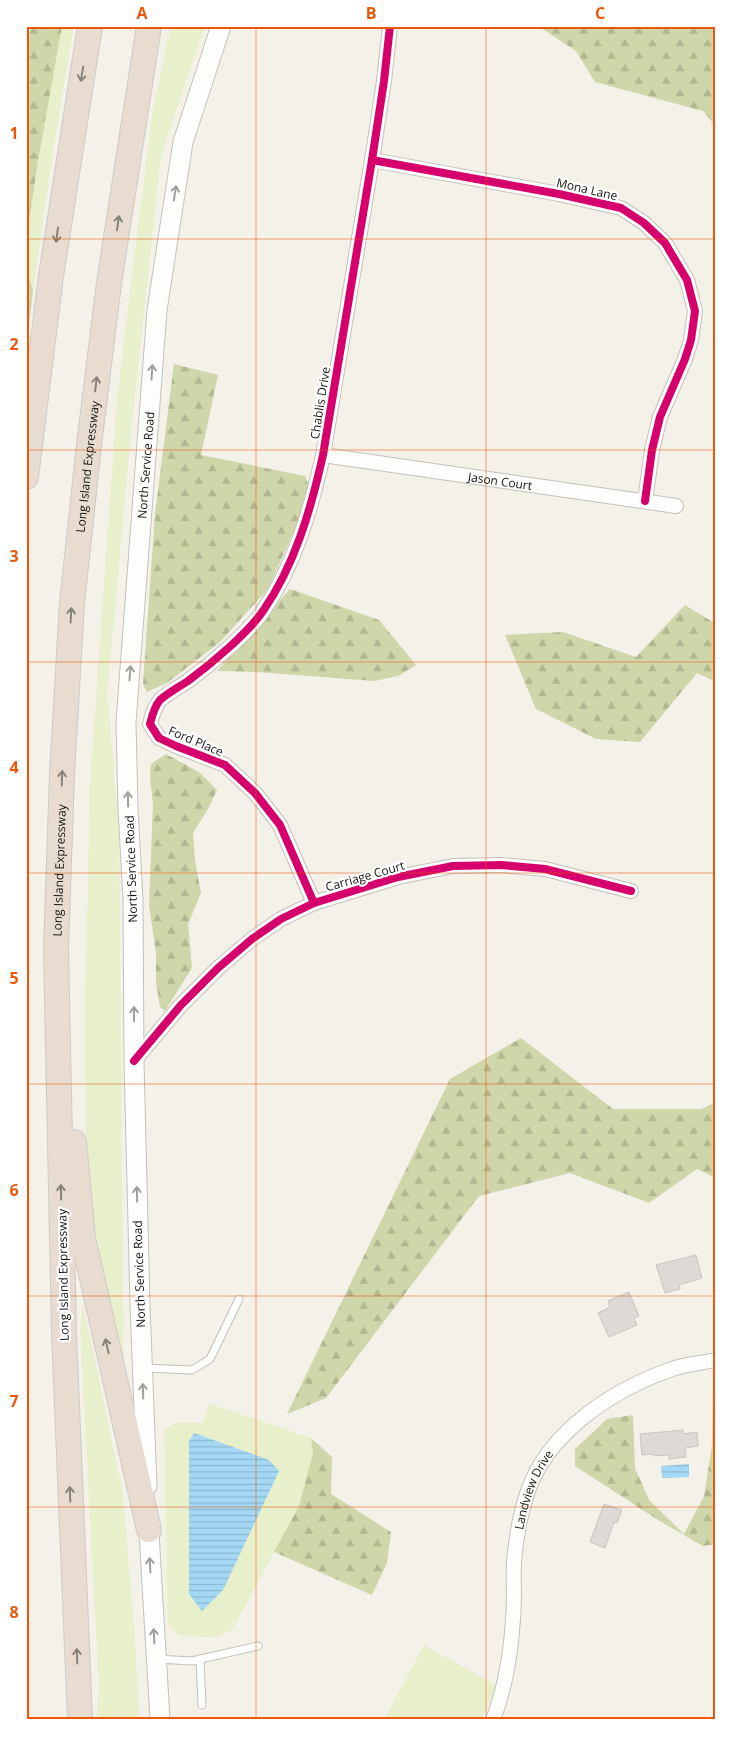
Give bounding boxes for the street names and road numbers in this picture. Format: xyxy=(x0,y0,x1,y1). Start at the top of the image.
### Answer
street label: Mona Lane xyxy=(555,174,619,204)
street label: Chablis Drive xyxy=(306,365,334,440)
street label: Long Island Expressway xyxy=(71,399,103,533)
street label: North Service Road xyxy=(133,411,158,519)
street label: Jason Court xyxy=(466,467,533,494)
street label: Ford Place xyxy=(166,722,226,760)
street label: Long Island Expressway xyxy=(48,803,69,937)
street label: North Service Road xyxy=(121,815,141,923)
street label: Carriage Court xyxy=(324,857,406,895)
street label: Long Island Expressway xyxy=(53,1208,73,1341)
street label: North Service Road xyxy=(129,1220,149,1328)
street label: Landview Drive xyxy=(510,1446,557,1531)

